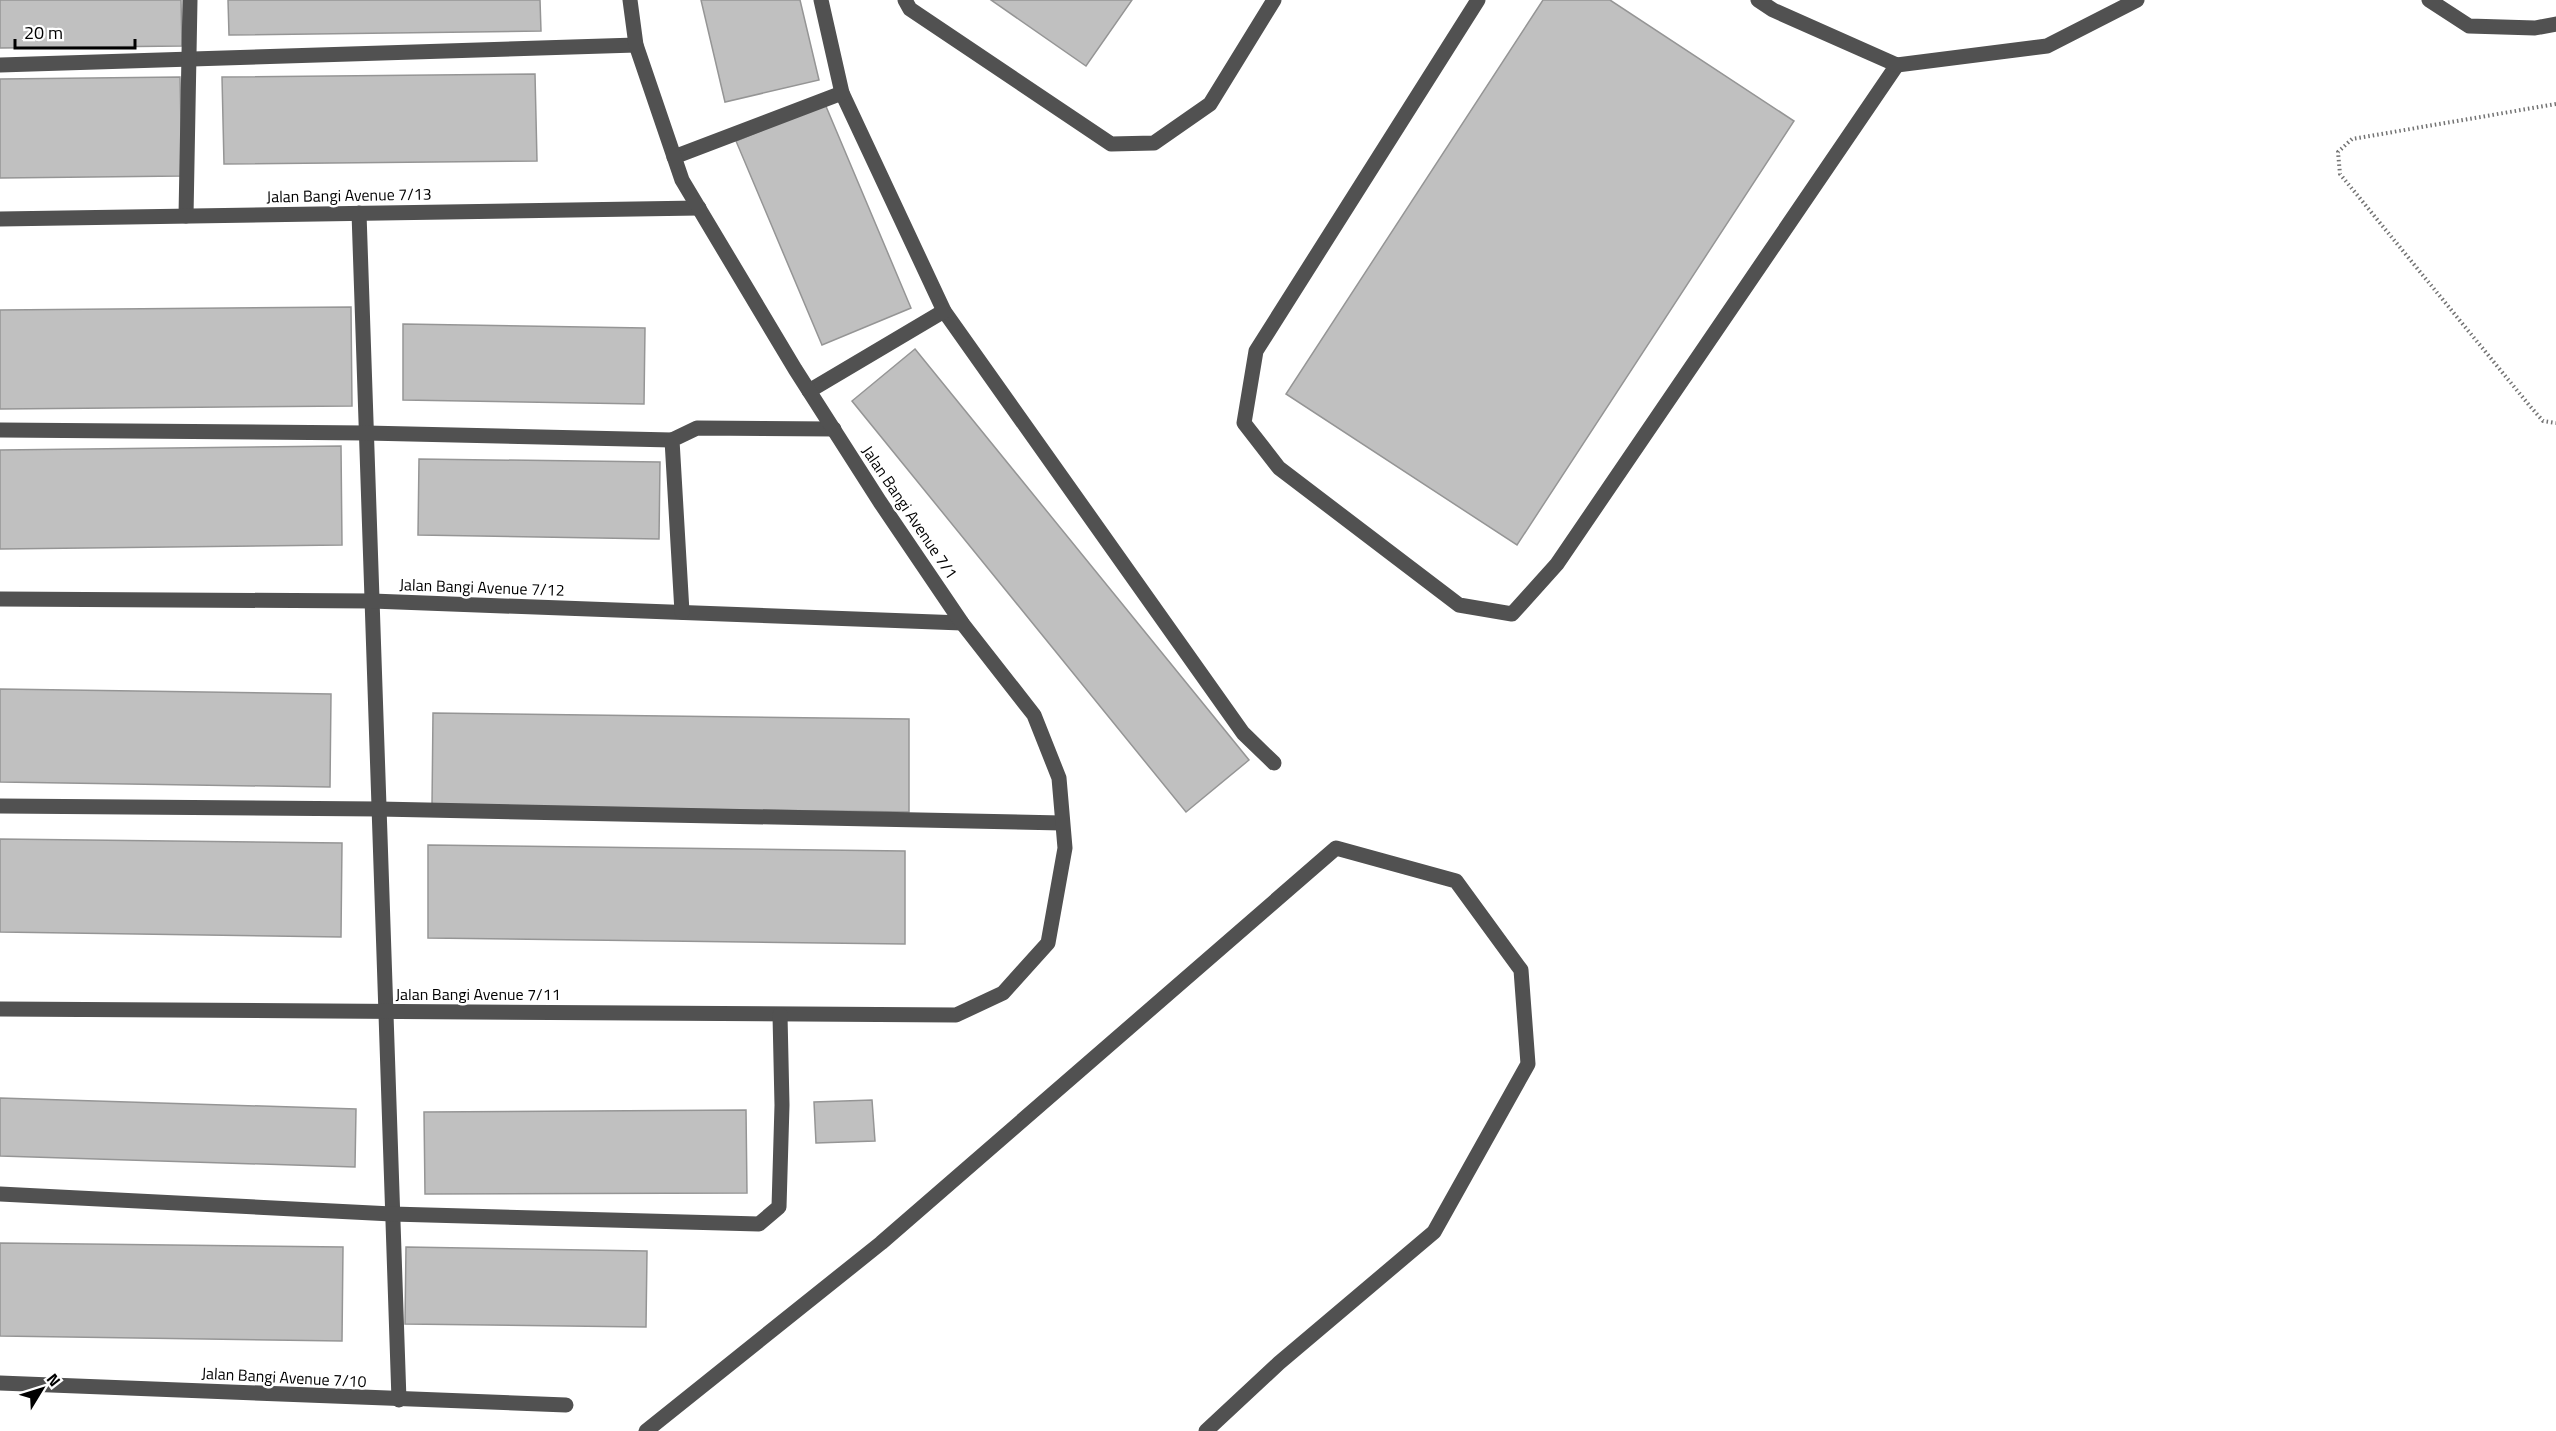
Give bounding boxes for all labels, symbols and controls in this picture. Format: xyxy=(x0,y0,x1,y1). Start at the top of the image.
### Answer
scale bar xyxy=(15,12,135,50)
text: 20 m xyxy=(24,19,63,46)
street label: Jalan Bangi Avenue 7/13 xyxy=(266,182,432,208)
street label: Jalan Bangi Avenue 7/1 xyxy=(856,441,964,583)
street label: Jalan Bangi Avenue 7/12 xyxy=(399,572,565,602)
street label: Jalan Bangi Avenue 7/11 xyxy=(395,982,561,1006)
north arrow xyxy=(12,1359,72,1419)
street label: Jalan Bangi Avenue 7/10 xyxy=(201,1361,367,1393)
text: N xyxy=(41,1368,67,1392)

